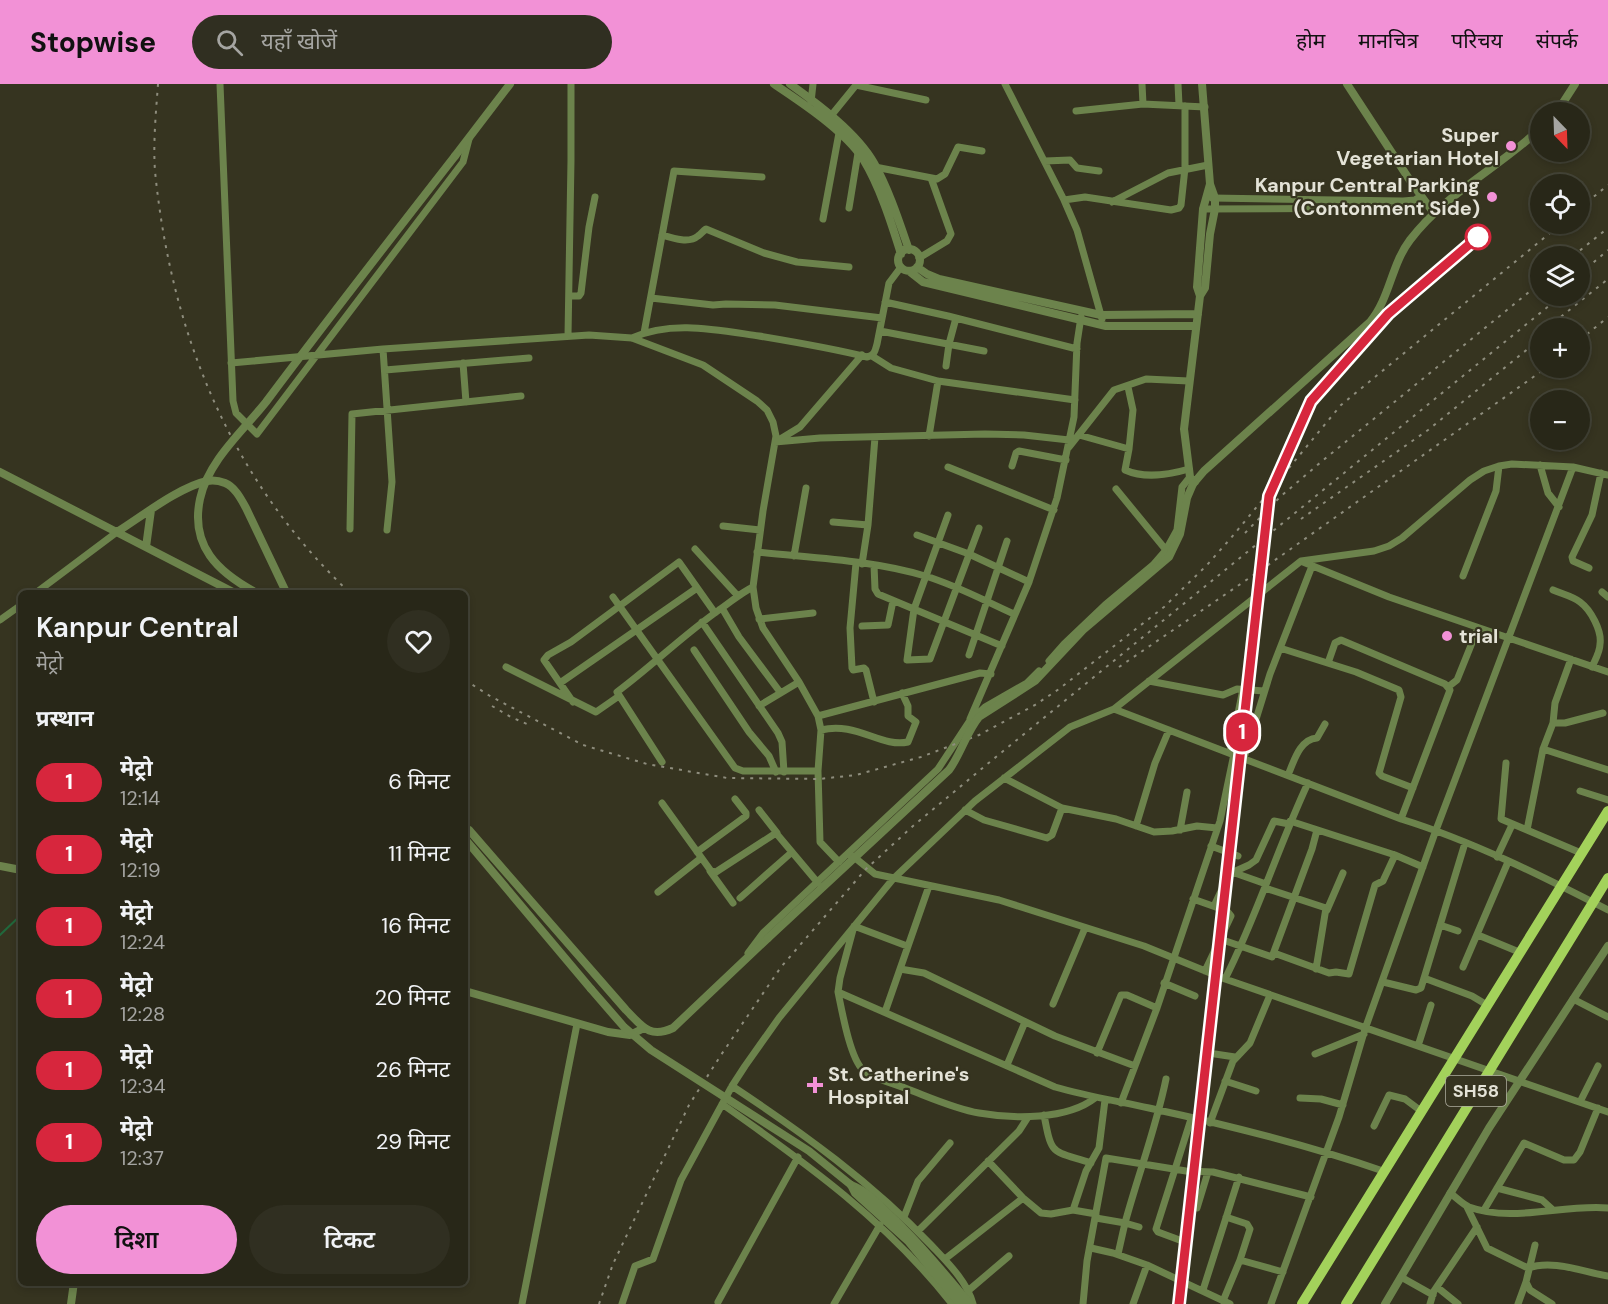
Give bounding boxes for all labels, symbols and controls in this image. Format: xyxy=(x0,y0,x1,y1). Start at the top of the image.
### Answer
search box xyxy=(192,15,612,69)
text: Stopwise xyxy=(30,24,156,61)
icon: search xyxy=(213,26,246,59)
text: यहाँ खोजें xyxy=(261,27,337,56)
text: होम xyxy=(1296,27,1325,55)
text: मानचित्र xyxy=(1358,27,1418,55)
text: परिचय xyxy=(1451,27,1503,55)
text: संपर्क xyxy=(1536,27,1578,55)
north arrow xyxy=(1530,102,1590,162)
map controls xyxy=(1530,102,1590,450)
place label: Super Vegetarian Hotel xyxy=(1336,122,1499,171)
marker: Super Vegetarian Hotel xyxy=(1504,139,1518,153)
place label: Kanpur Central Parking (Contonment Side) xyxy=(1255,172,1480,221)
button: locate xyxy=(1530,174,1590,234)
marker: Kanpur Central Parking (Contonment Side) xyxy=(1485,190,1499,204)
unlabelled marker xyxy=(1465,224,1491,250)
button: layers xyxy=(1530,246,1590,306)
button: + xyxy=(1530,318,1590,378)
button: − xyxy=(1530,390,1590,450)
text: Kanpur Central xyxy=(36,609,239,646)
button: heart xyxy=(387,610,450,673)
place label: trial xyxy=(1459,623,1498,649)
marker: trial xyxy=(1440,629,1454,643)
text: मेट्रो xyxy=(36,650,63,676)
text: प्रस्थान xyxy=(36,704,94,733)
line badge: 1 xyxy=(1222,712,1262,752)
text: 1 xyxy=(1238,718,1246,746)
text: मेट्रो xyxy=(120,754,153,783)
text: 6 मिनट xyxy=(388,767,450,796)
text: 1 xyxy=(65,768,73,796)
text: 12:14 xyxy=(120,785,160,811)
text: मेट्रो xyxy=(120,826,153,855)
text: 11 मिनट xyxy=(388,839,450,868)
text: 1 xyxy=(65,840,73,868)
text: 12:19 xyxy=(120,857,161,883)
text: मेट्रो xyxy=(120,898,153,927)
text: 16 मिनट xyxy=(381,911,450,940)
text: 1 xyxy=(65,912,73,940)
text: 12:24 xyxy=(120,929,165,955)
text: मेट्रो xyxy=(120,970,153,999)
text: 20 मिनट xyxy=(374,983,450,1012)
text: 1 xyxy=(65,984,73,1012)
text: 12:28 xyxy=(120,1001,165,1027)
text: मेट्रो xyxy=(120,1042,153,1071)
text: 26 मिनट xyxy=(376,1055,450,1084)
text: 1 xyxy=(65,1056,73,1084)
place label: St. Catherine's Hospital xyxy=(828,1061,969,1110)
text: 12:34 xyxy=(120,1073,166,1099)
marker: St. Catherine's Hospital xyxy=(806,1076,824,1094)
road number: SH58 xyxy=(1446,1076,1506,1106)
text: मेट्रो xyxy=(120,1114,153,1143)
text: 29 मिनट xyxy=(376,1127,450,1156)
text: 1 xyxy=(65,1128,73,1156)
text: 12:37 xyxy=(120,1145,164,1171)
button: दिशा xyxy=(36,1205,237,1274)
button: टिकट xyxy=(249,1205,450,1274)

